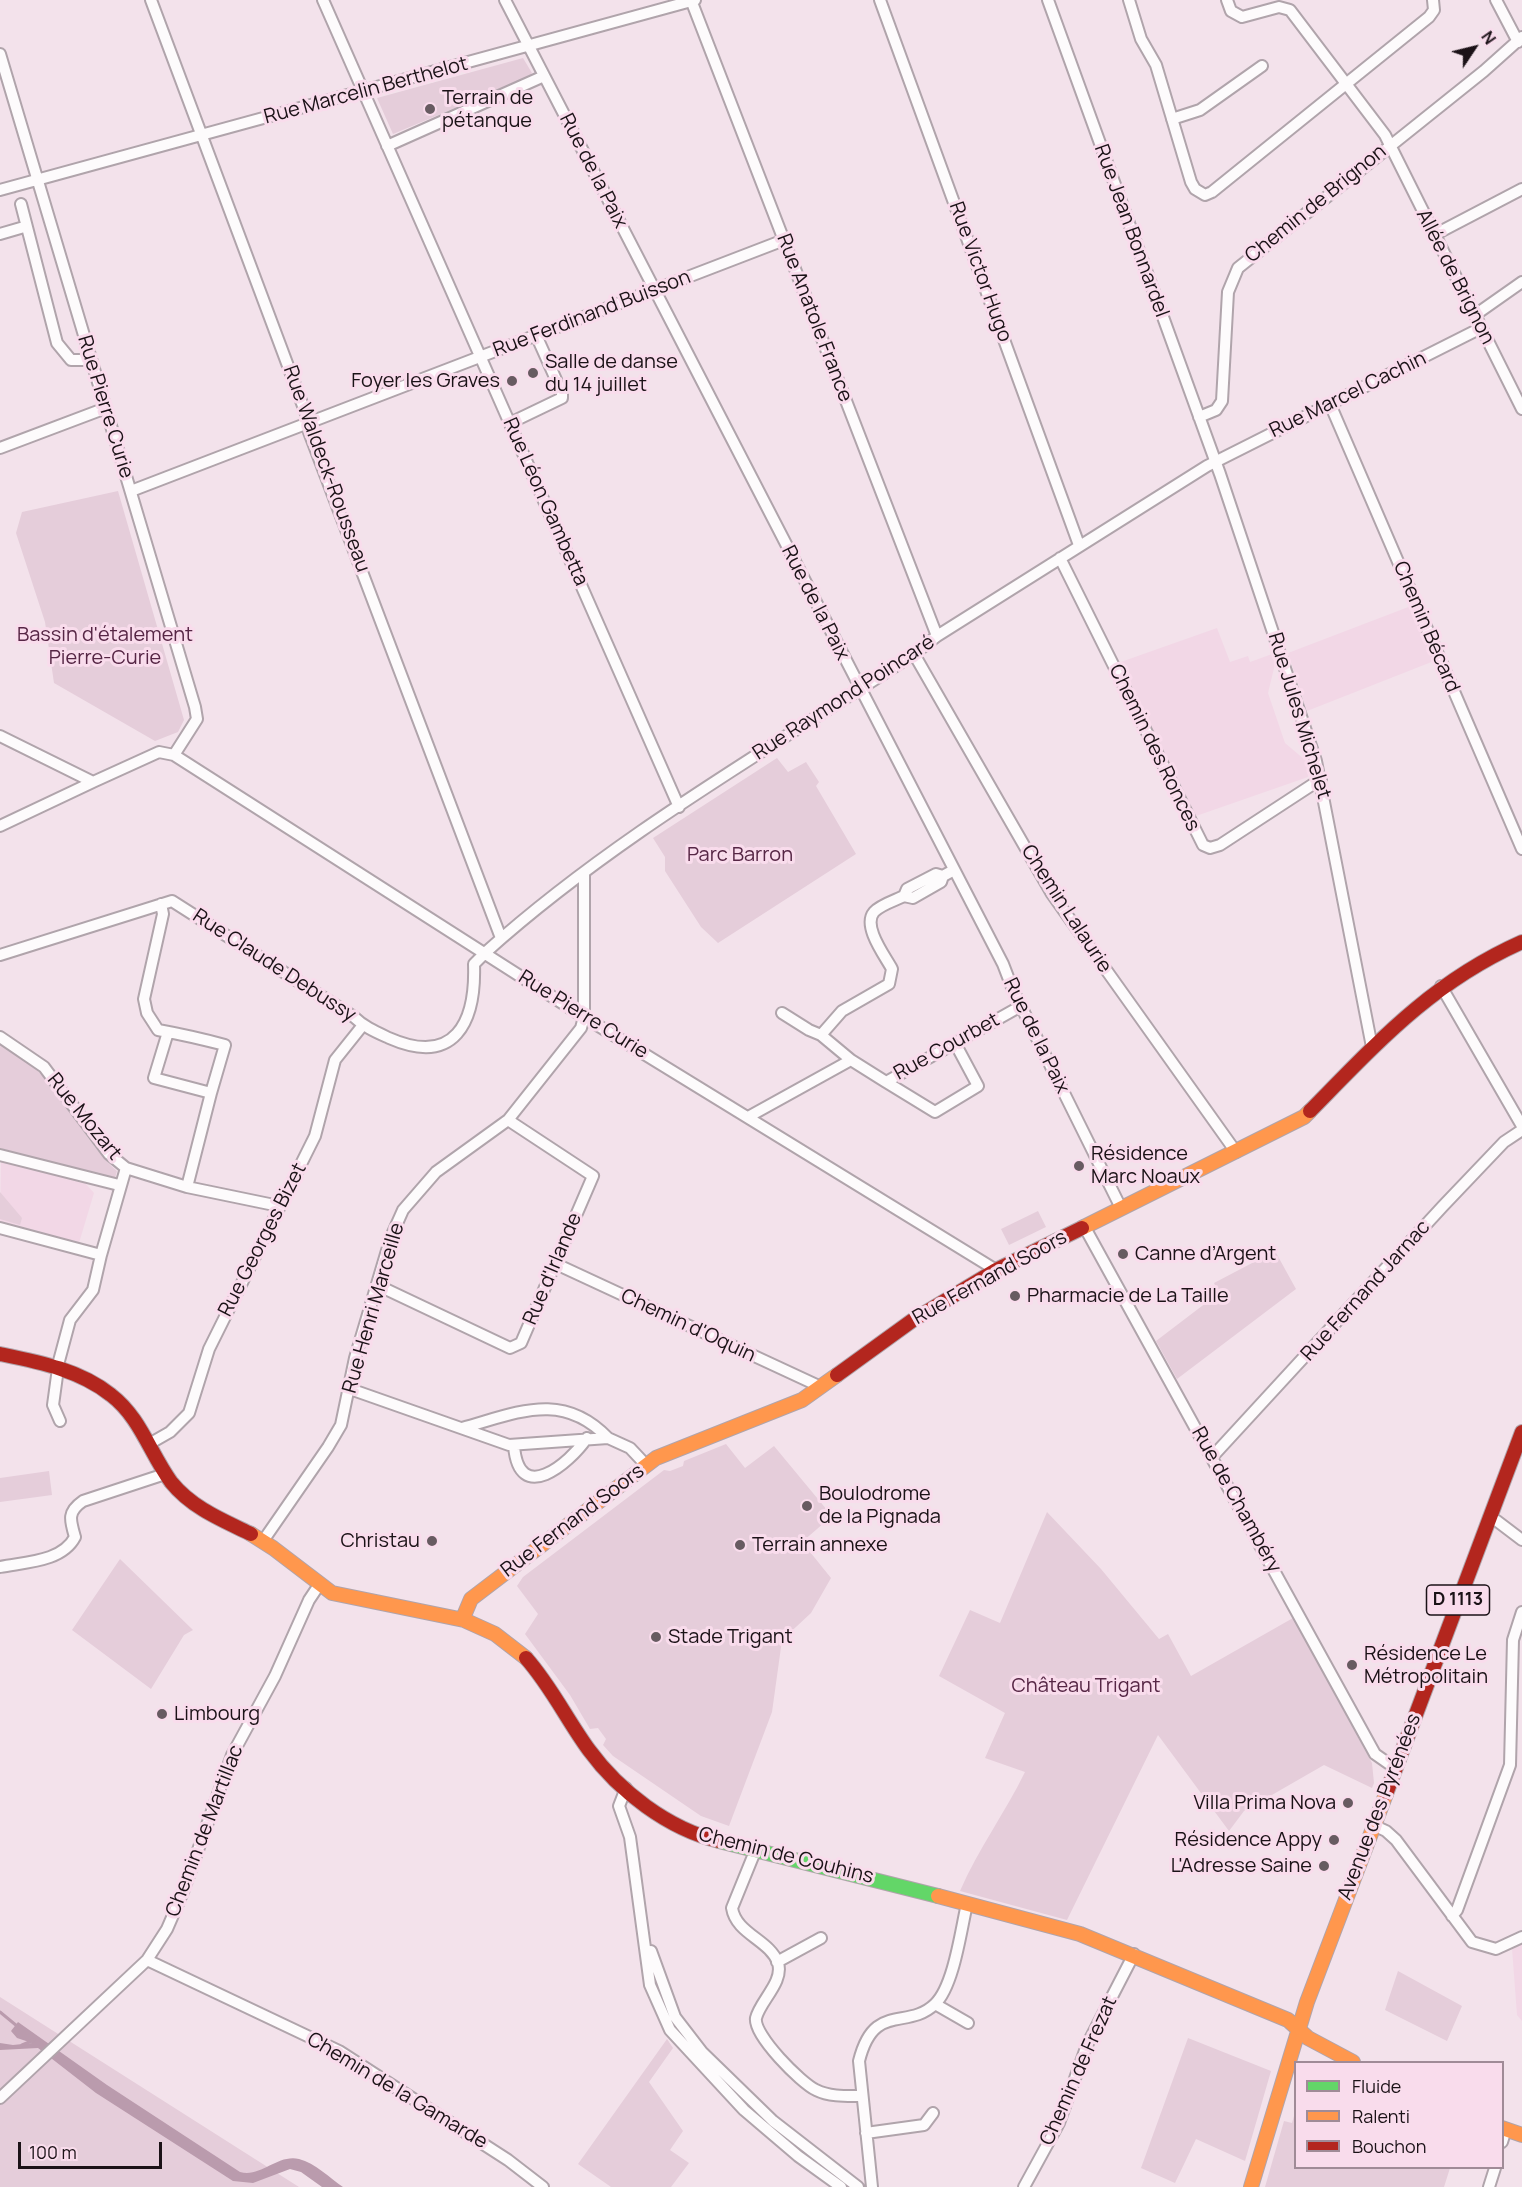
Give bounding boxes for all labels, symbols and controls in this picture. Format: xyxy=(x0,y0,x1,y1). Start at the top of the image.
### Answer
north arrow xyxy=(1444,18,1504,78)
text: N xyxy=(1476,27,1501,49)
street label: Rue Marcelin Berthelot xyxy=(261,52,471,130)
place label: Terrain de pétanque xyxy=(442,86,533,133)
marker: Terrain de pétanque xyxy=(423,102,437,116)
street label: Rue de la Paix xyxy=(554,110,632,232)
street label: Chemin de Brignon xyxy=(1241,140,1391,268)
street label: Rue Jean Bonnardel xyxy=(1089,141,1173,321)
street label: Rue Victor Hugo xyxy=(944,199,1016,345)
street label: Allée de Brignon xyxy=(1411,205,1499,349)
street label: Rue Anatole France xyxy=(771,231,857,405)
street label: Rue Ferdinand Buisson xyxy=(490,265,694,363)
street label: Rue Pierre Curie xyxy=(72,333,138,481)
street label: Rue Marcel Cachin xyxy=(1266,347,1430,443)
place label: Salle de danse du 14 juillet xyxy=(545,350,678,397)
street label: Rue Waldeck-Rousseau xyxy=(277,363,375,575)
marker: Salle de danse du 14 juillet xyxy=(526,366,540,380)
place label: Foyer les Graves xyxy=(351,369,500,393)
marker: Foyer les Graves xyxy=(505,374,519,388)
street label: Rue Léon Gambetta xyxy=(497,414,593,590)
street label: Rue de la Paix xyxy=(776,542,854,664)
street label: Chemin Bécard xyxy=(1388,558,1464,696)
park label: Bassin d'étalement Pierre-Curie xyxy=(17,623,193,670)
street label: Rue Raymond Poincaré xyxy=(749,630,939,766)
street label: Rue Jules Michelet xyxy=(1262,630,1336,802)
street label: Chemin des Ronces xyxy=(1103,661,1205,835)
street label: Chemin Lalaurie xyxy=(1016,841,1116,977)
park label: Parc Barron xyxy=(687,843,793,867)
street label: Rue Claude Debussy xyxy=(188,904,360,1028)
street label: Rue Pierre Curie xyxy=(514,966,652,1064)
street label: Rue de la Paix xyxy=(998,974,1074,1098)
street label: Rue Courbet xyxy=(890,1008,1004,1086)
street label: Rue Mozart xyxy=(42,1069,126,1165)
place label: Résidence Marc Noaux xyxy=(1091,1142,1200,1189)
street label: Rue Georges Bizet xyxy=(214,1159,312,1321)
marker: Résidence Marc Noaux xyxy=(1072,1159,1086,1173)
street label: Rue d'Irlande xyxy=(519,1209,587,1329)
street label: Rue Fernand Jarnac xyxy=(1296,1216,1436,1366)
street label: Rue Henri Marceille xyxy=(338,1220,410,1396)
street label: Rue Fernand Soors xyxy=(909,1226,1071,1330)
place label: Canne d’Argent xyxy=(1135,1242,1276,1266)
marker: Canne d’Argent xyxy=(1116,1247,1130,1261)
street label: Chemin d'Oquin xyxy=(617,1284,759,1368)
place label: Pharmacie de La Taille xyxy=(1027,1284,1229,1308)
marker: Pharmacie de La Taille xyxy=(1008,1289,1022,1303)
street label: Rue de Chambéry xyxy=(1186,1423,1286,1577)
street label: Rue Fernand Soors xyxy=(497,1459,649,1583)
place label: Boulodrome de la Pignada xyxy=(819,1482,941,1529)
marker: Boulodrome de la Pignada xyxy=(800,1499,814,1513)
place label: Christau xyxy=(340,1529,420,1553)
place label: Terrain annexe xyxy=(752,1533,888,1557)
marker: Christau xyxy=(425,1534,439,1548)
marker: Terrain annexe xyxy=(733,1538,747,1552)
road number: D 1113 xyxy=(1426,1585,1490,1615)
place label: Stade Trigant xyxy=(668,1625,793,1649)
marker: Stade Trigant xyxy=(649,1630,663,1644)
place label: Résidence Le Métropolitain xyxy=(1364,1642,1488,1689)
marker: Résidence Le Métropolitain xyxy=(1345,1658,1359,1672)
park label: Château Trigant xyxy=(1011,1674,1161,1698)
place label: Limbourg xyxy=(174,1702,260,1726)
marker: Limbourg xyxy=(155,1707,169,1721)
street label: Avenue des Pyrénées xyxy=(1333,1711,1427,1903)
street label: Chemin de Martillac xyxy=(161,1742,249,1920)
place label: Villa Prima Nova xyxy=(1193,1791,1336,1815)
marker: Villa Prima Nova xyxy=(1341,1796,1355,1810)
street label: Chemin de Couhins xyxy=(696,1823,876,1889)
place label: Résidence Appy xyxy=(1175,1828,1322,1852)
marker: Résidence Appy xyxy=(1327,1833,1341,1847)
place label: L'Adresse Saine xyxy=(1171,1854,1312,1878)
marker: L'Adresse Saine xyxy=(1317,1859,1331,1873)
street label: Chemin de Frezat xyxy=(1035,1993,1123,2149)
street label: Chemin de la Gamarde xyxy=(302,2028,492,2154)
legend xyxy=(1294,2061,1504,2169)
text: Fluide xyxy=(1352,2074,1401,2098)
text: Ralenti xyxy=(1352,2104,1410,2128)
scale bar xyxy=(21,2130,165,2168)
text: Bouchon xyxy=(1352,2134,1426,2158)
text: 100 m xyxy=(29,2140,77,2164)

